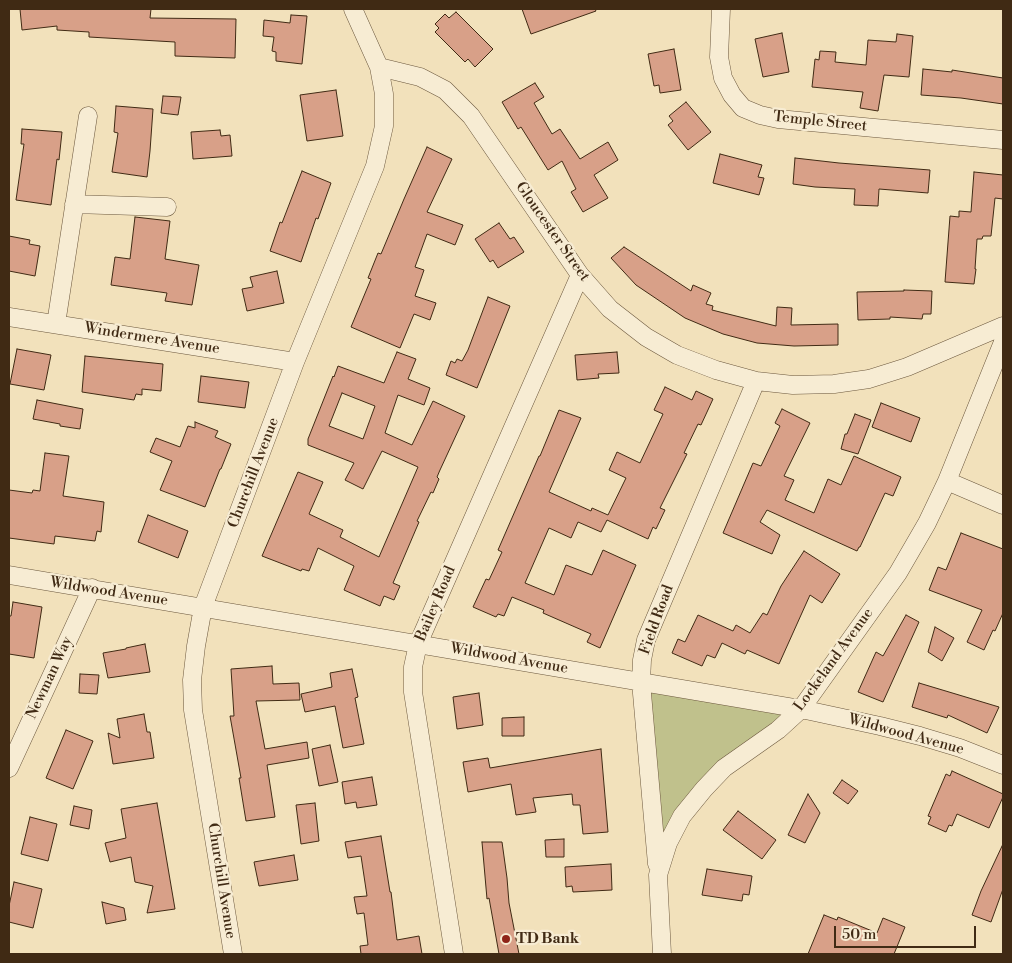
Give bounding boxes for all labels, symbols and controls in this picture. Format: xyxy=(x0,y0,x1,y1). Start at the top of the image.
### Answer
street label: Temple Street xyxy=(772,108,868,136)
street label: Gloucester Street xyxy=(511,179,593,285)
street label: Windermere Avenue xyxy=(83,319,221,359)
street label: Churchill Avenue xyxy=(225,415,283,531)
street label: Bailey Road xyxy=(412,564,460,644)
street label: Wildwood Avenue xyxy=(49,574,169,610)
street label: Field Road xyxy=(636,583,678,657)
street label: Lockeland Avenue xyxy=(790,605,878,715)
street label: Newman Way xyxy=(23,634,77,722)
street label: Wildwood Avenue xyxy=(449,640,569,678)
street label: Wildwood Avenue xyxy=(846,711,966,759)
street label: Churchill Avenue xyxy=(203,822,239,940)
scale bar xyxy=(837,916,980,948)
text: 50 m xyxy=(842,925,876,944)
place label: TD Bank xyxy=(516,930,579,948)
marker: TD Bank xyxy=(500,933,512,945)

